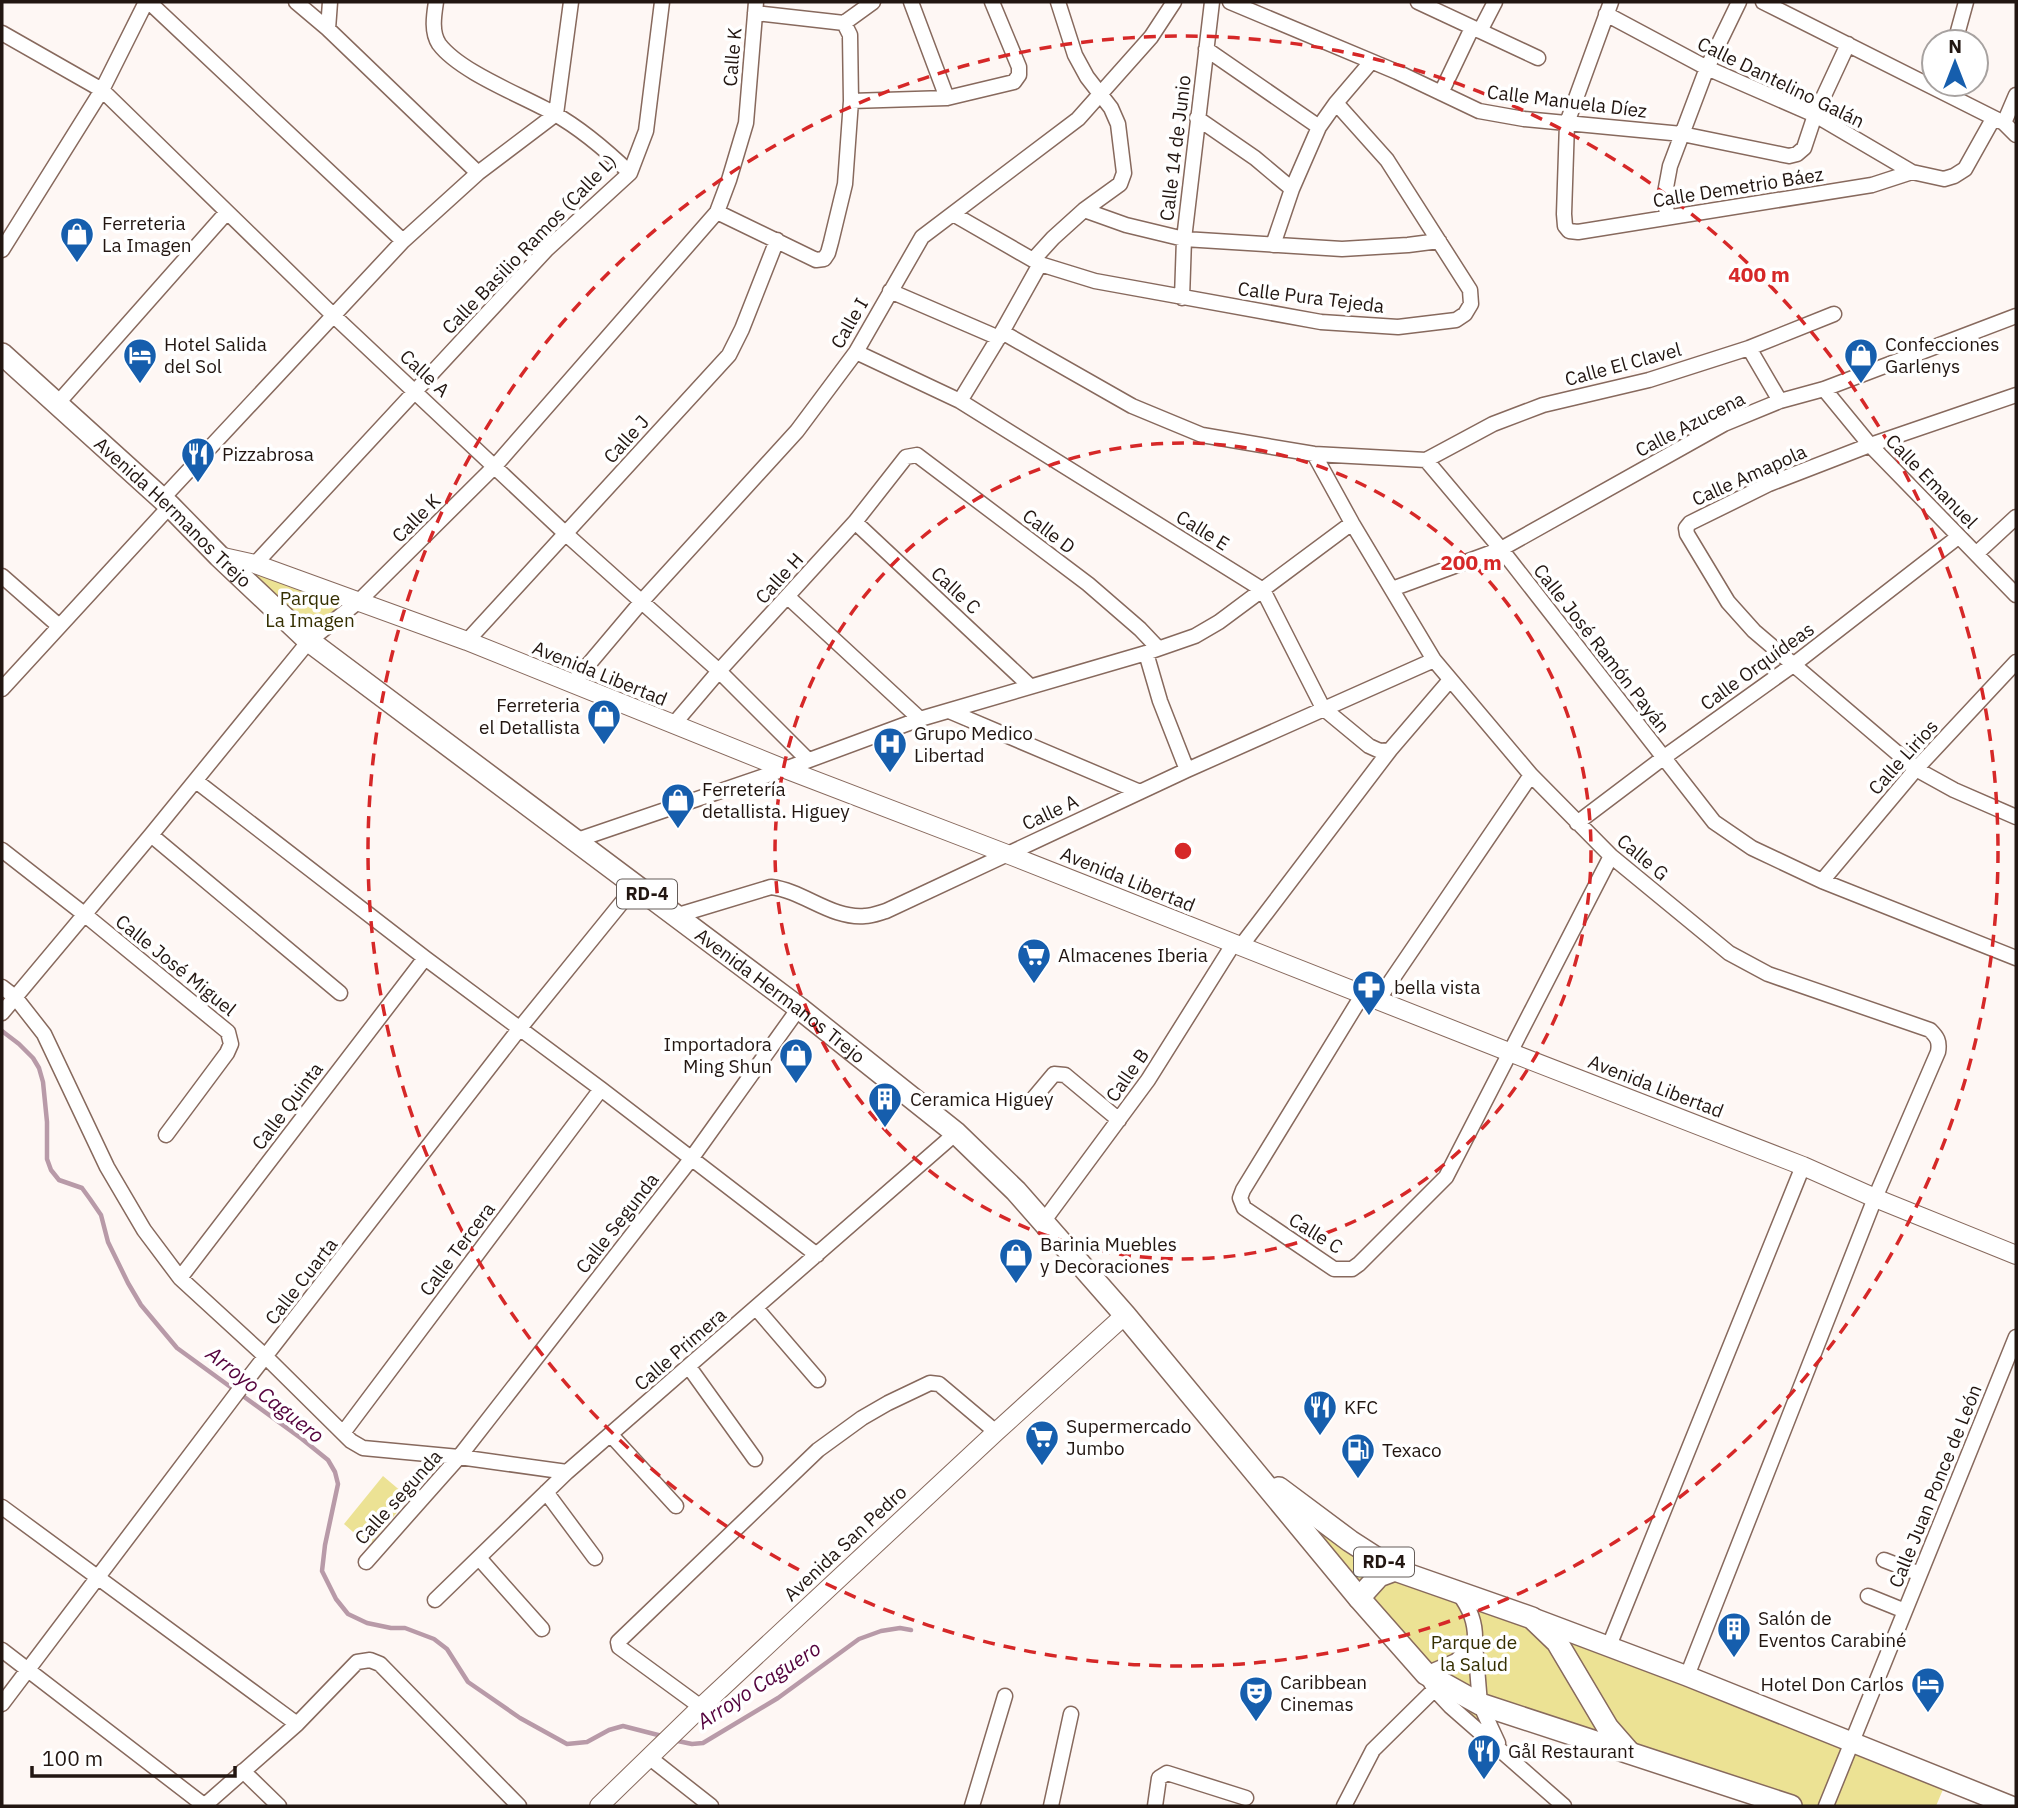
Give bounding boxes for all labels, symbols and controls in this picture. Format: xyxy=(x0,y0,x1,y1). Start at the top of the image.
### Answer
street label: Calle K xyxy=(717,26,747,88)
north arrow xyxy=(1920,28,1990,98)
street label: Calle Dantelino Galán xyxy=(1693,31,1869,133)
text: N xyxy=(1948,34,1962,58)
street label: Calle 14 de Junio xyxy=(1154,74,1196,222)
street label: Calle Manuela Díez xyxy=(1486,79,1649,123)
street label: Calle Basilio Ramos (Calle L) xyxy=(437,149,621,339)
street label: Calle Demetrio Báez xyxy=(1651,162,1825,212)
place label: Ferreteria La Imagen xyxy=(102,211,192,257)
shop icon: Ferreteria La Imagen xyxy=(58,215,96,264)
text: 400 m xyxy=(1728,260,1790,288)
street label: Calle Pura Tejeda xyxy=(1236,276,1386,318)
street label: Calle I xyxy=(825,293,873,353)
place label: Hotel Salida del Sol xyxy=(164,332,267,378)
place label: Confecciones Garlenys xyxy=(1885,332,2000,378)
hotel icon: Hotel Salida del Sol xyxy=(121,336,159,385)
shop icon: Confecciones Garlenys xyxy=(1842,336,1880,385)
street label: Calle El Clavel xyxy=(1562,337,1684,391)
street label: Calle A xyxy=(395,344,455,402)
street label: Calle Azucena xyxy=(1631,386,1749,462)
street label: Calle J xyxy=(598,410,654,468)
street label: Calle Emanuel xyxy=(1881,429,1983,533)
street label: Avenida Hermanos Trejo xyxy=(90,432,257,593)
restaurant icon: Pizzabrosa xyxy=(179,435,217,484)
street label: Calle Amapola xyxy=(1688,439,1810,511)
place label: Pizzabrosa xyxy=(222,442,314,466)
street label: Calle K xyxy=(387,489,445,547)
street label: Calle D xyxy=(1018,503,1080,559)
street label: Calle E xyxy=(1172,504,1234,556)
street label: Calle H xyxy=(750,547,808,609)
text: 200 m xyxy=(1440,548,1502,576)
street label: Calle José Ramón Payán xyxy=(1529,559,1675,737)
street label: Calle C xyxy=(926,561,986,619)
park label: Parque La Imagen xyxy=(265,586,355,632)
street label: Calle Orquídeas xyxy=(1695,617,1819,715)
street label: Avenida Libertad xyxy=(529,635,671,711)
place label: Ferreteria el Detallista xyxy=(479,693,580,739)
shop icon: Ferreteria el Detallista xyxy=(585,697,623,746)
street label: Calle Lirios xyxy=(1863,714,1943,800)
place label: Grupo Medico Libertad xyxy=(914,721,1033,767)
hospital icon: Grupo Medico Libertad xyxy=(871,725,909,774)
place label: Ferretería detallista. Higuey xyxy=(702,777,850,823)
shop icon: Ferretería detallista. Higuey xyxy=(659,781,697,830)
street label: Calle A xyxy=(1018,789,1082,835)
street label: Calle G xyxy=(1612,828,1674,886)
centre of rings xyxy=(1171,839,1195,863)
street label: Avenida Libertad xyxy=(1057,841,1199,917)
road number: RD-4 xyxy=(617,880,677,908)
street label: Calle José Miguel xyxy=(111,909,241,1021)
street label: Avenida Hermanos Trejo xyxy=(690,922,870,1068)
supermarket icon: Almacenes Iberia xyxy=(1015,936,1053,985)
place label: Almacenes Iberia xyxy=(1058,943,1208,967)
pharmacy icon: bella vista xyxy=(1350,968,1388,1017)
place label: bella vista xyxy=(1394,975,1480,999)
place label: Importadora Ming Shun xyxy=(664,1032,772,1078)
shop icon: Importadora Ming Shun xyxy=(777,1036,815,1085)
street label: Calle B xyxy=(1100,1044,1154,1106)
street label: Avenida Libertad xyxy=(1585,1049,1727,1123)
street label: Calle Quinta xyxy=(246,1057,328,1155)
building icon: Ceramica Higuey xyxy=(866,1080,904,1129)
place label: Ceramica Higuey xyxy=(910,1087,1054,1111)
street label: Calle Segunda xyxy=(570,1168,664,1278)
street label: Calle Tercera xyxy=(414,1197,500,1301)
street label: Calle C xyxy=(1285,1207,1348,1259)
place label: Barinia Muebles y Decoraciones xyxy=(1040,1232,1177,1278)
street label: Calle Cuarta xyxy=(260,1233,342,1329)
shop icon: Barinia Muebles y Decoraciones xyxy=(997,1236,1035,1285)
street label: Calle Primera xyxy=(629,1302,731,1396)
water label: Arroyo Caguero xyxy=(200,1339,330,1449)
street label: Calle Juan Ponce de León xyxy=(1883,1381,1987,1591)
restaurant icon: KFC xyxy=(1301,1388,1339,1437)
place label: KFC xyxy=(1344,1395,1378,1419)
place label: Supermercado Jumbo xyxy=(1066,1414,1192,1460)
supermarket icon: Supermercado Jumbo xyxy=(1023,1418,1061,1467)
fuel station icon: Texaco xyxy=(1339,1431,1377,1480)
place label: Texaco xyxy=(1382,1438,1442,1462)
street label: Calle segunda xyxy=(349,1445,447,1549)
street label: Avenida San Pedro xyxy=(779,1480,911,1606)
road number: RD-4 xyxy=(1354,1548,1414,1576)
place label: Salón de Eventos Carabiné xyxy=(1758,1606,1906,1652)
building icon: Salón de Eventos Carabiné xyxy=(1715,1610,1753,1659)
park label: Parque de la Salud xyxy=(1431,1630,1517,1676)
water label: Arroyo Caguero xyxy=(690,1634,826,1735)
hotel icon: Hotel Don Carlos xyxy=(1909,1665,1947,1714)
place label: Caribbean Cinemas xyxy=(1280,1670,1367,1716)
place label: Hotel Don Carlos xyxy=(1761,1672,1904,1696)
theatre icon: Caribbean Cinemas xyxy=(1237,1674,1275,1723)
restaurant icon: Gål Restaurant xyxy=(1465,1732,1503,1781)
scale bar xyxy=(32,1734,234,1778)
place label: Gål Restaurant xyxy=(1508,1739,1635,1763)
text: 100 m xyxy=(42,1744,103,1772)

